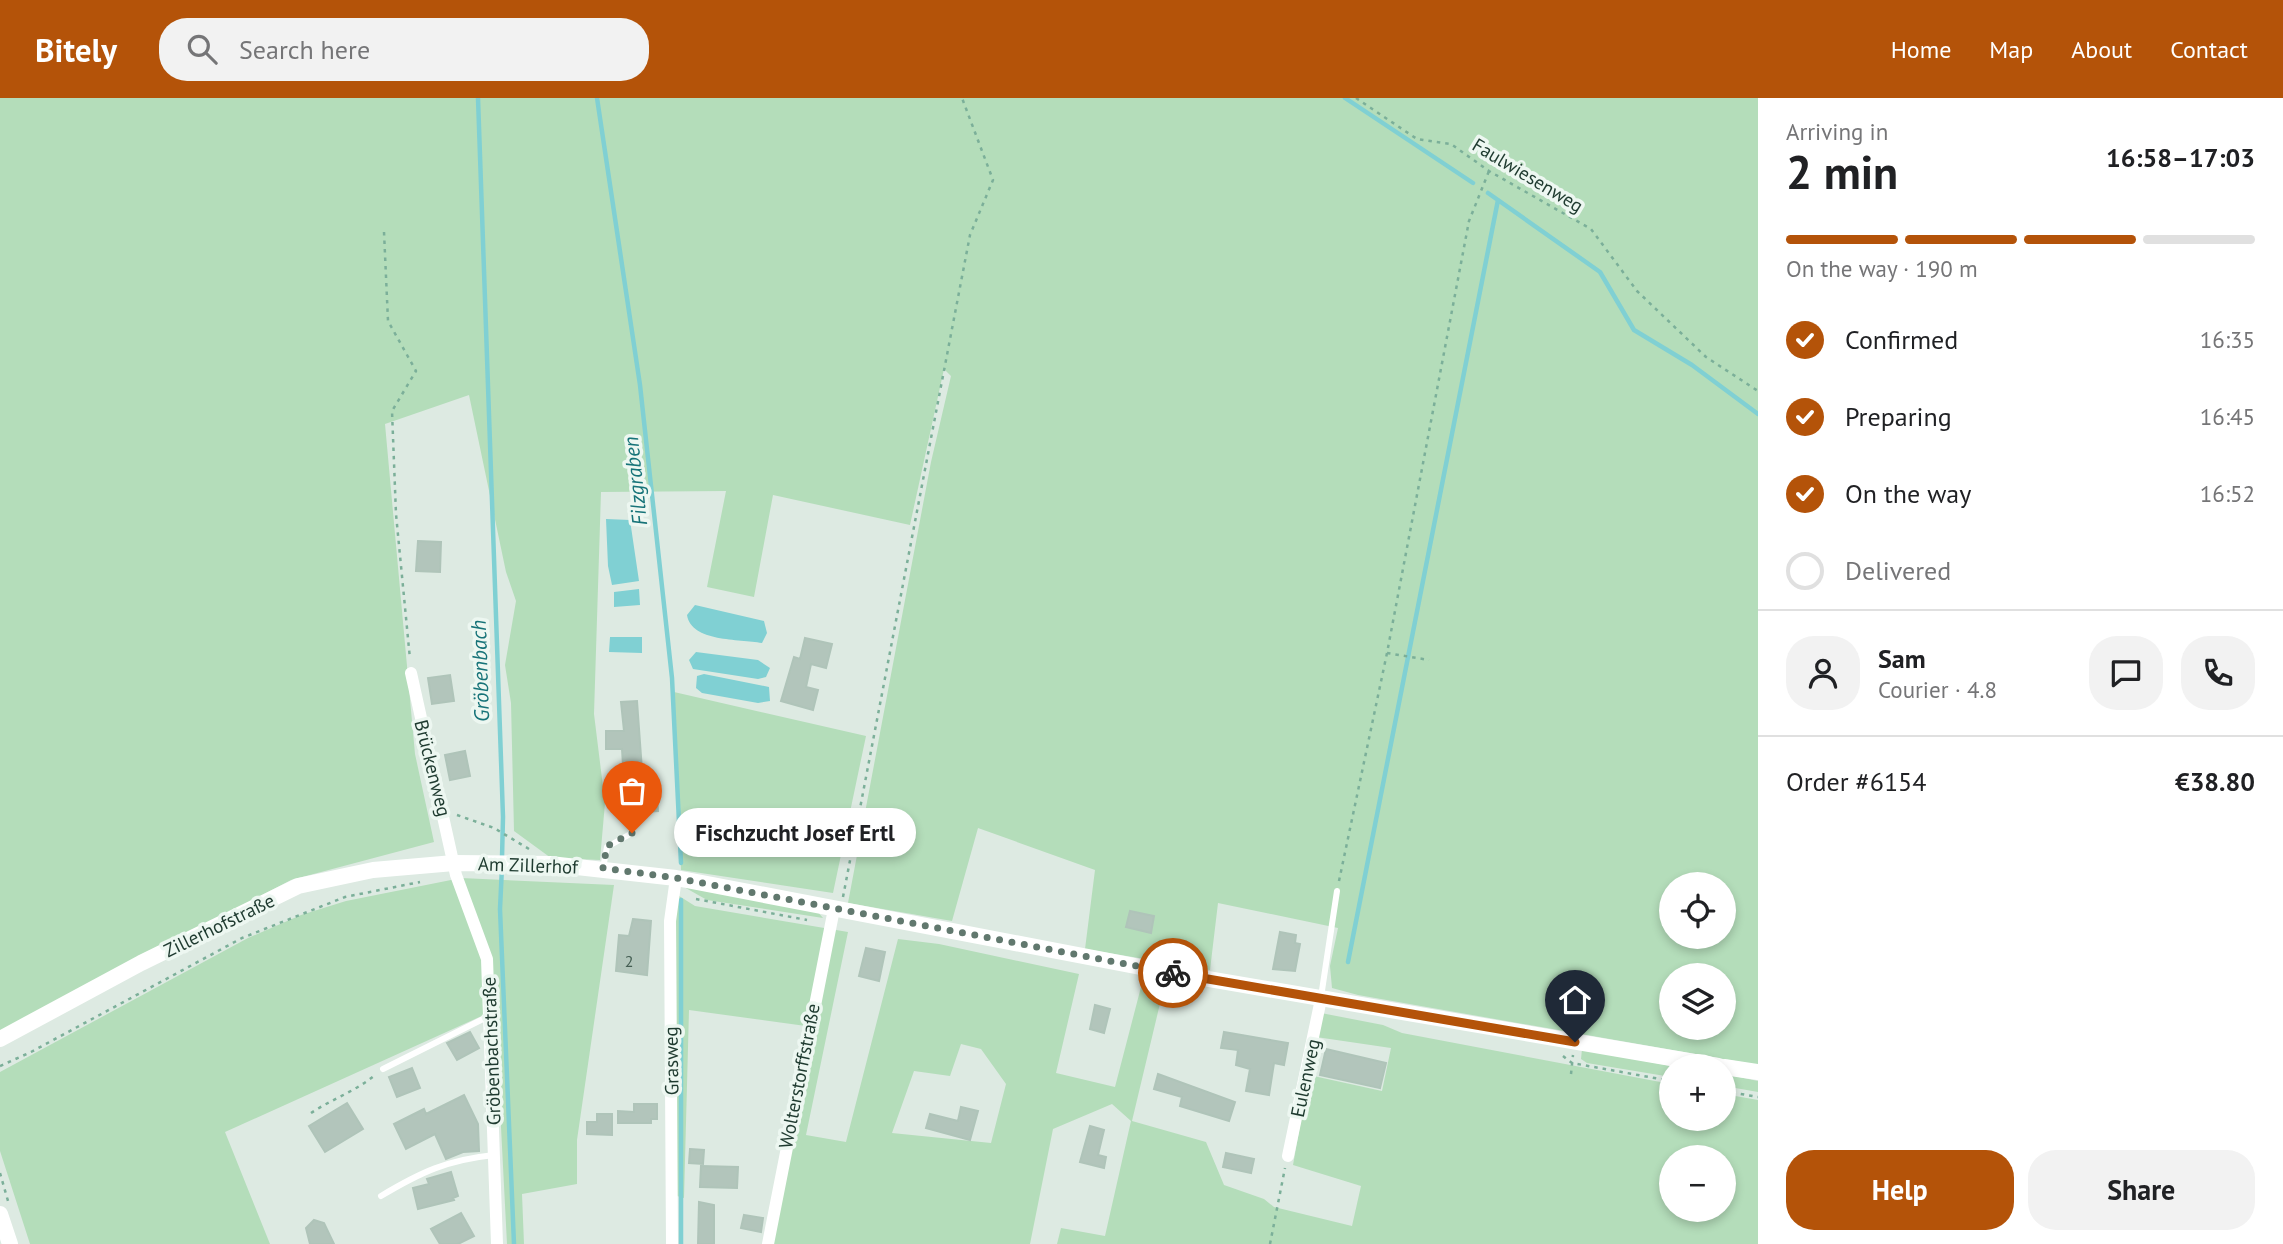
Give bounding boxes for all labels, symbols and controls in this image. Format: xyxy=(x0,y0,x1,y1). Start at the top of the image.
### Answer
search box xyxy=(159,18,649,81)
text: Bitely xyxy=(35,28,117,71)
icon: search xyxy=(183,30,221,68)
text: Search here xyxy=(239,33,370,66)
text: Home xyxy=(1891,34,1951,65)
text: Map xyxy=(1989,34,2033,65)
text: About xyxy=(2071,34,2132,65)
text: Contact xyxy=(2170,34,2248,65)
text: Arriving in xyxy=(1786,117,1888,146)
street label: Faulwiesenweg xyxy=(1468,132,1588,218)
text: 16:58–17:03 xyxy=(2106,141,2255,174)
text: 2 min xyxy=(1786,142,1898,202)
text: On the way · 190 m xyxy=(1786,254,1978,283)
icon: check xyxy=(1786,321,1824,359)
text: Confirmed xyxy=(1845,323,1958,356)
text: 16:35 xyxy=(2200,325,2255,354)
icon: check xyxy=(1786,398,1824,436)
text: Preparing xyxy=(1845,400,1952,433)
text: 16:45 xyxy=(2200,402,2255,431)
water label: Filzgraben xyxy=(617,435,653,527)
icon: check xyxy=(1786,475,1824,513)
text: On the way xyxy=(1845,477,1971,510)
text: 16:52 xyxy=(2200,479,2255,508)
text: Delivered xyxy=(1845,554,1951,587)
water label: Gröbenbach xyxy=(465,619,495,723)
button: person xyxy=(1786,636,1860,710)
button: chat xyxy=(2089,636,2163,710)
button: phone xyxy=(2181,636,2255,710)
text: Sam xyxy=(1878,642,1926,675)
text: Courier · 4.8 xyxy=(1878,675,1997,704)
street label: Brückenweg xyxy=(409,717,457,819)
pin xyxy=(602,761,662,833)
text: Order #6154 xyxy=(1786,765,1926,798)
text: €38.80 xyxy=(2175,765,2255,798)
icon: bag xyxy=(613,772,651,810)
callout: Fischzucht Josef Ertl xyxy=(674,808,916,858)
text: Fischzucht Josef Ertl xyxy=(695,818,895,847)
street label: Am Zillerhof xyxy=(477,851,579,879)
map controls xyxy=(1659,872,1736,1222)
button: locate xyxy=(1659,872,1736,949)
street label: Zillerhofstraße xyxy=(160,888,278,962)
courier xyxy=(1138,938,1208,1008)
house number: 2 xyxy=(625,951,633,971)
icon: bike xyxy=(1154,954,1192,992)
button: layers xyxy=(1659,963,1736,1040)
pin xyxy=(1545,970,1605,1042)
street label: Gröbenbachstraße xyxy=(476,976,506,1126)
icon: home xyxy=(1556,981,1594,1019)
street label: Wolterstorffstraße xyxy=(773,1001,825,1151)
street label: Grasweg xyxy=(658,1026,684,1096)
street label: Eulenweg xyxy=(1285,1037,1325,1119)
button: + xyxy=(1659,1054,1736,1131)
button: − xyxy=(1659,1145,1736,1222)
button: Help xyxy=(1786,1150,2014,1230)
button: Share xyxy=(2028,1150,2255,1230)

